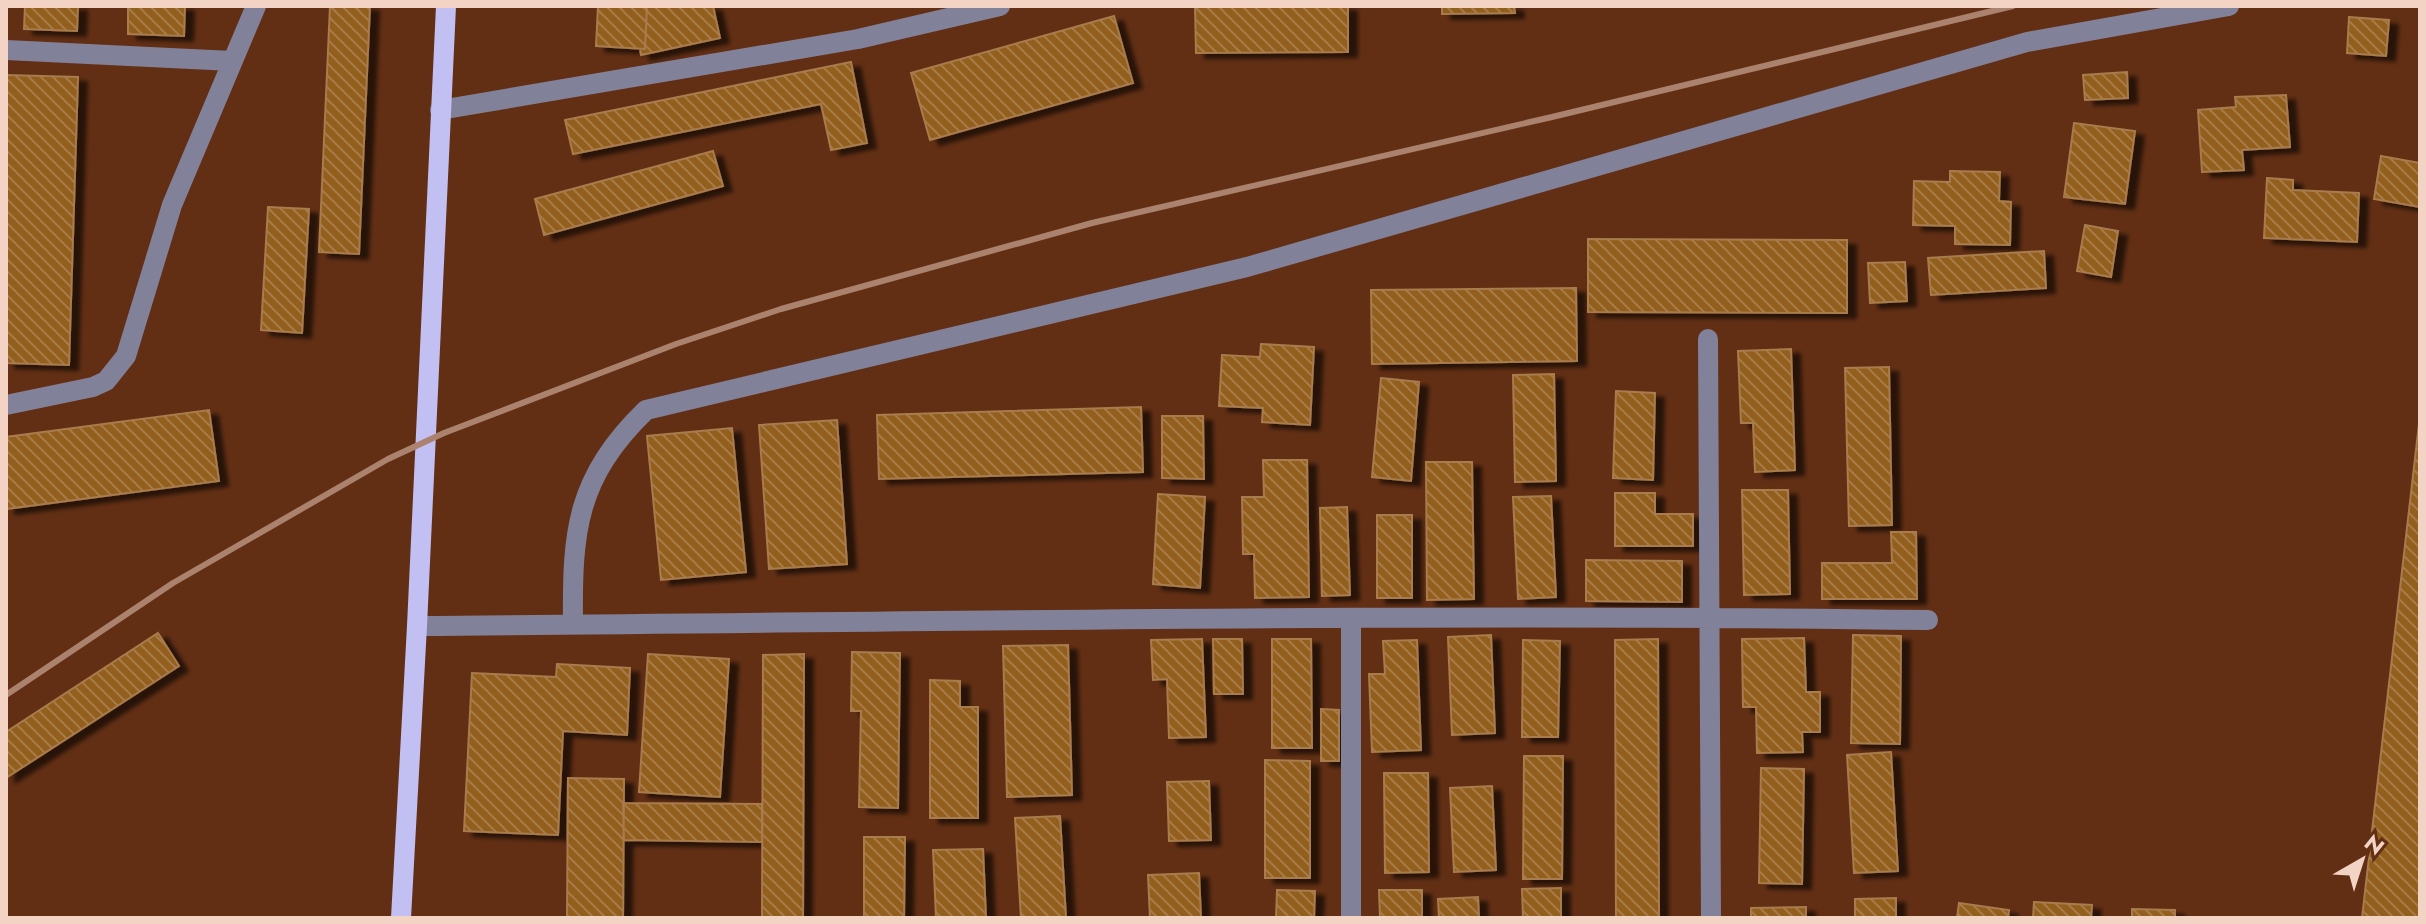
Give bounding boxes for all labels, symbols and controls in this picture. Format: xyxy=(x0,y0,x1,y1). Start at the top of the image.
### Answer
north arrow xyxy=(2322,820,2402,900)
text: N xyxy=(2358,827,2391,862)

